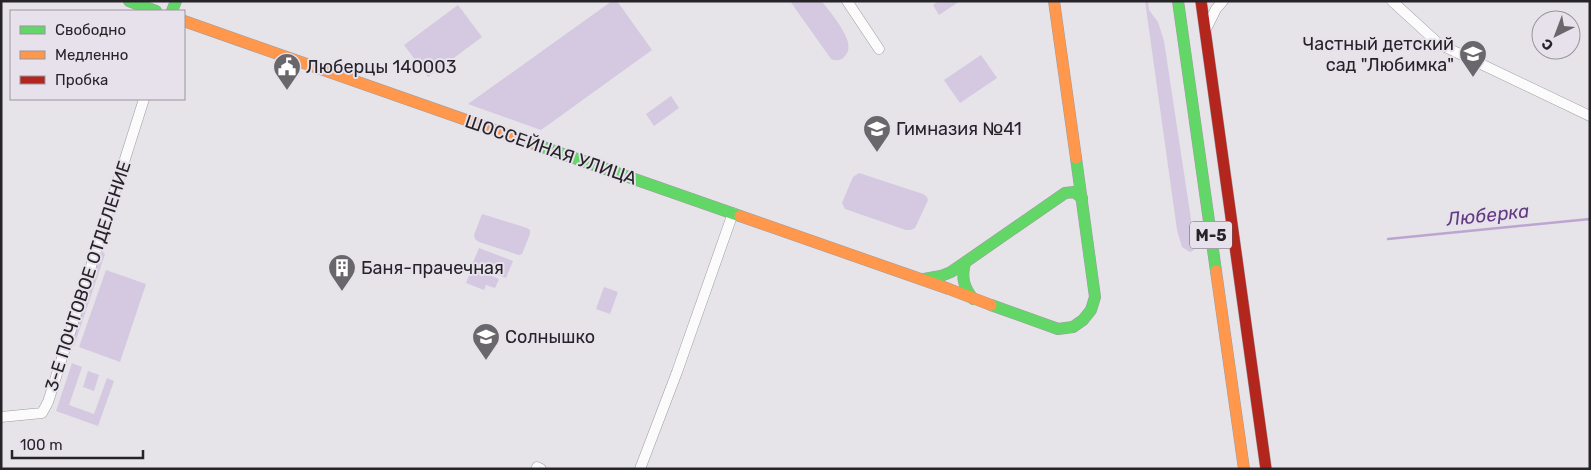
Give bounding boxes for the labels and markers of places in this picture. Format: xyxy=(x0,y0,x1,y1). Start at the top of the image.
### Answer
place label: Частный детский сад "Любимка" xyxy=(1302,33,1454,76)
school or university icon: Частный детский сад "Любимка" xyxy=(1458,39,1488,78)
public building icon: Люберцы 140003 xyxy=(272,52,302,91)
place label: Люберцы 140003 xyxy=(306,56,457,78)
school or university icon: Гимназия №41 xyxy=(862,114,892,153)
place label: Гимназия №41 xyxy=(896,118,1022,140)
building icon: Баня-прачечная xyxy=(327,253,357,292)
place label: Баня-прачечная xyxy=(361,257,504,279)
school or university icon: Солнышко xyxy=(471,322,501,361)
place label: Солнышко xyxy=(505,326,595,348)

